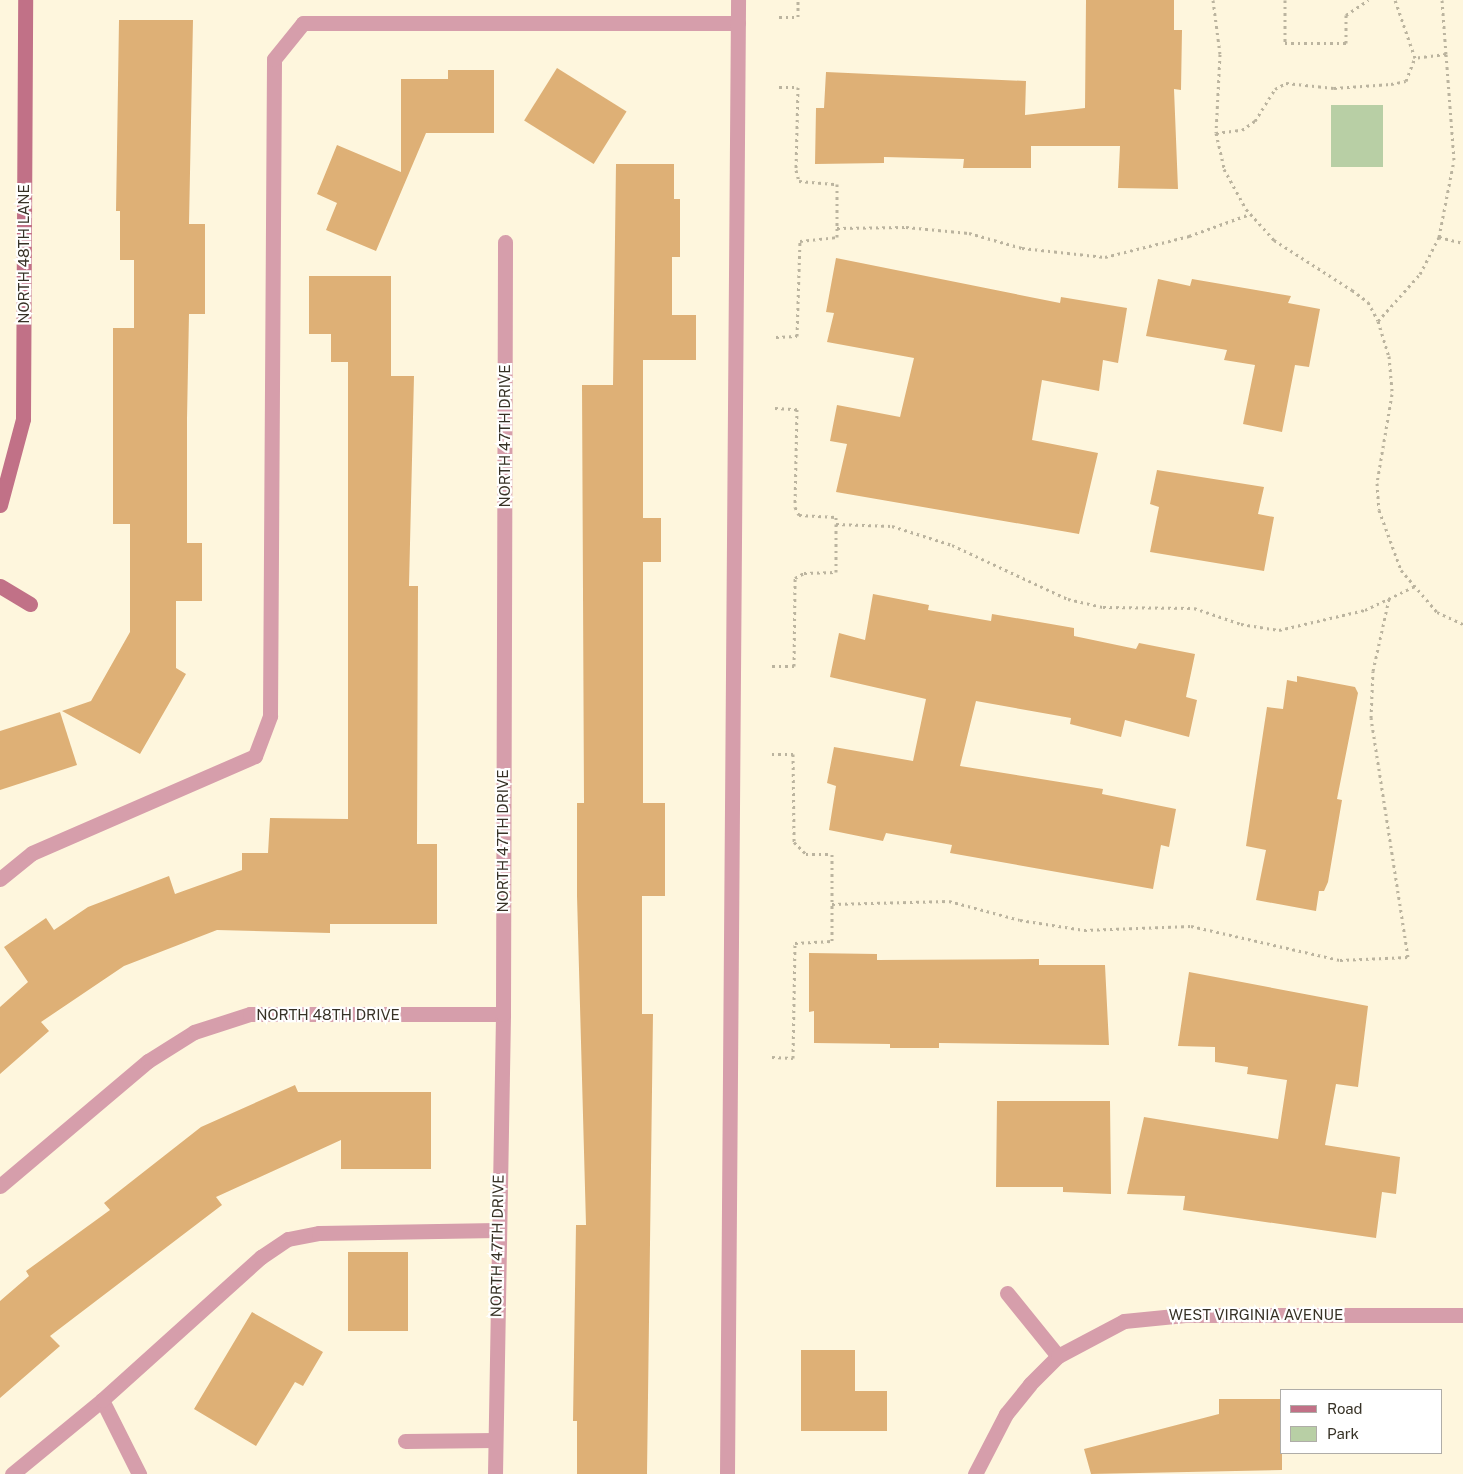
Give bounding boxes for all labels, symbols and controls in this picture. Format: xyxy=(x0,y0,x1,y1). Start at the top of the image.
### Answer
street label: NORTH 48TH LANE xyxy=(15,184,33,324)
street label: NORTH 47TH DRIVE xyxy=(496,364,514,508)
street label: NORTH 47TH DRIVE xyxy=(494,769,512,913)
street label: NORTH 48TH DRIVE xyxy=(256,1006,400,1024)
street label: NORTH 47TH DRIVE xyxy=(487,1174,507,1318)
street label: WEST VIRGINIA AVENUE xyxy=(1169,1306,1343,1324)
legend xyxy=(1280,1389,1443,1454)
text: Road xyxy=(1327,1400,1363,1417)
text: Park xyxy=(1327,1425,1359,1442)

